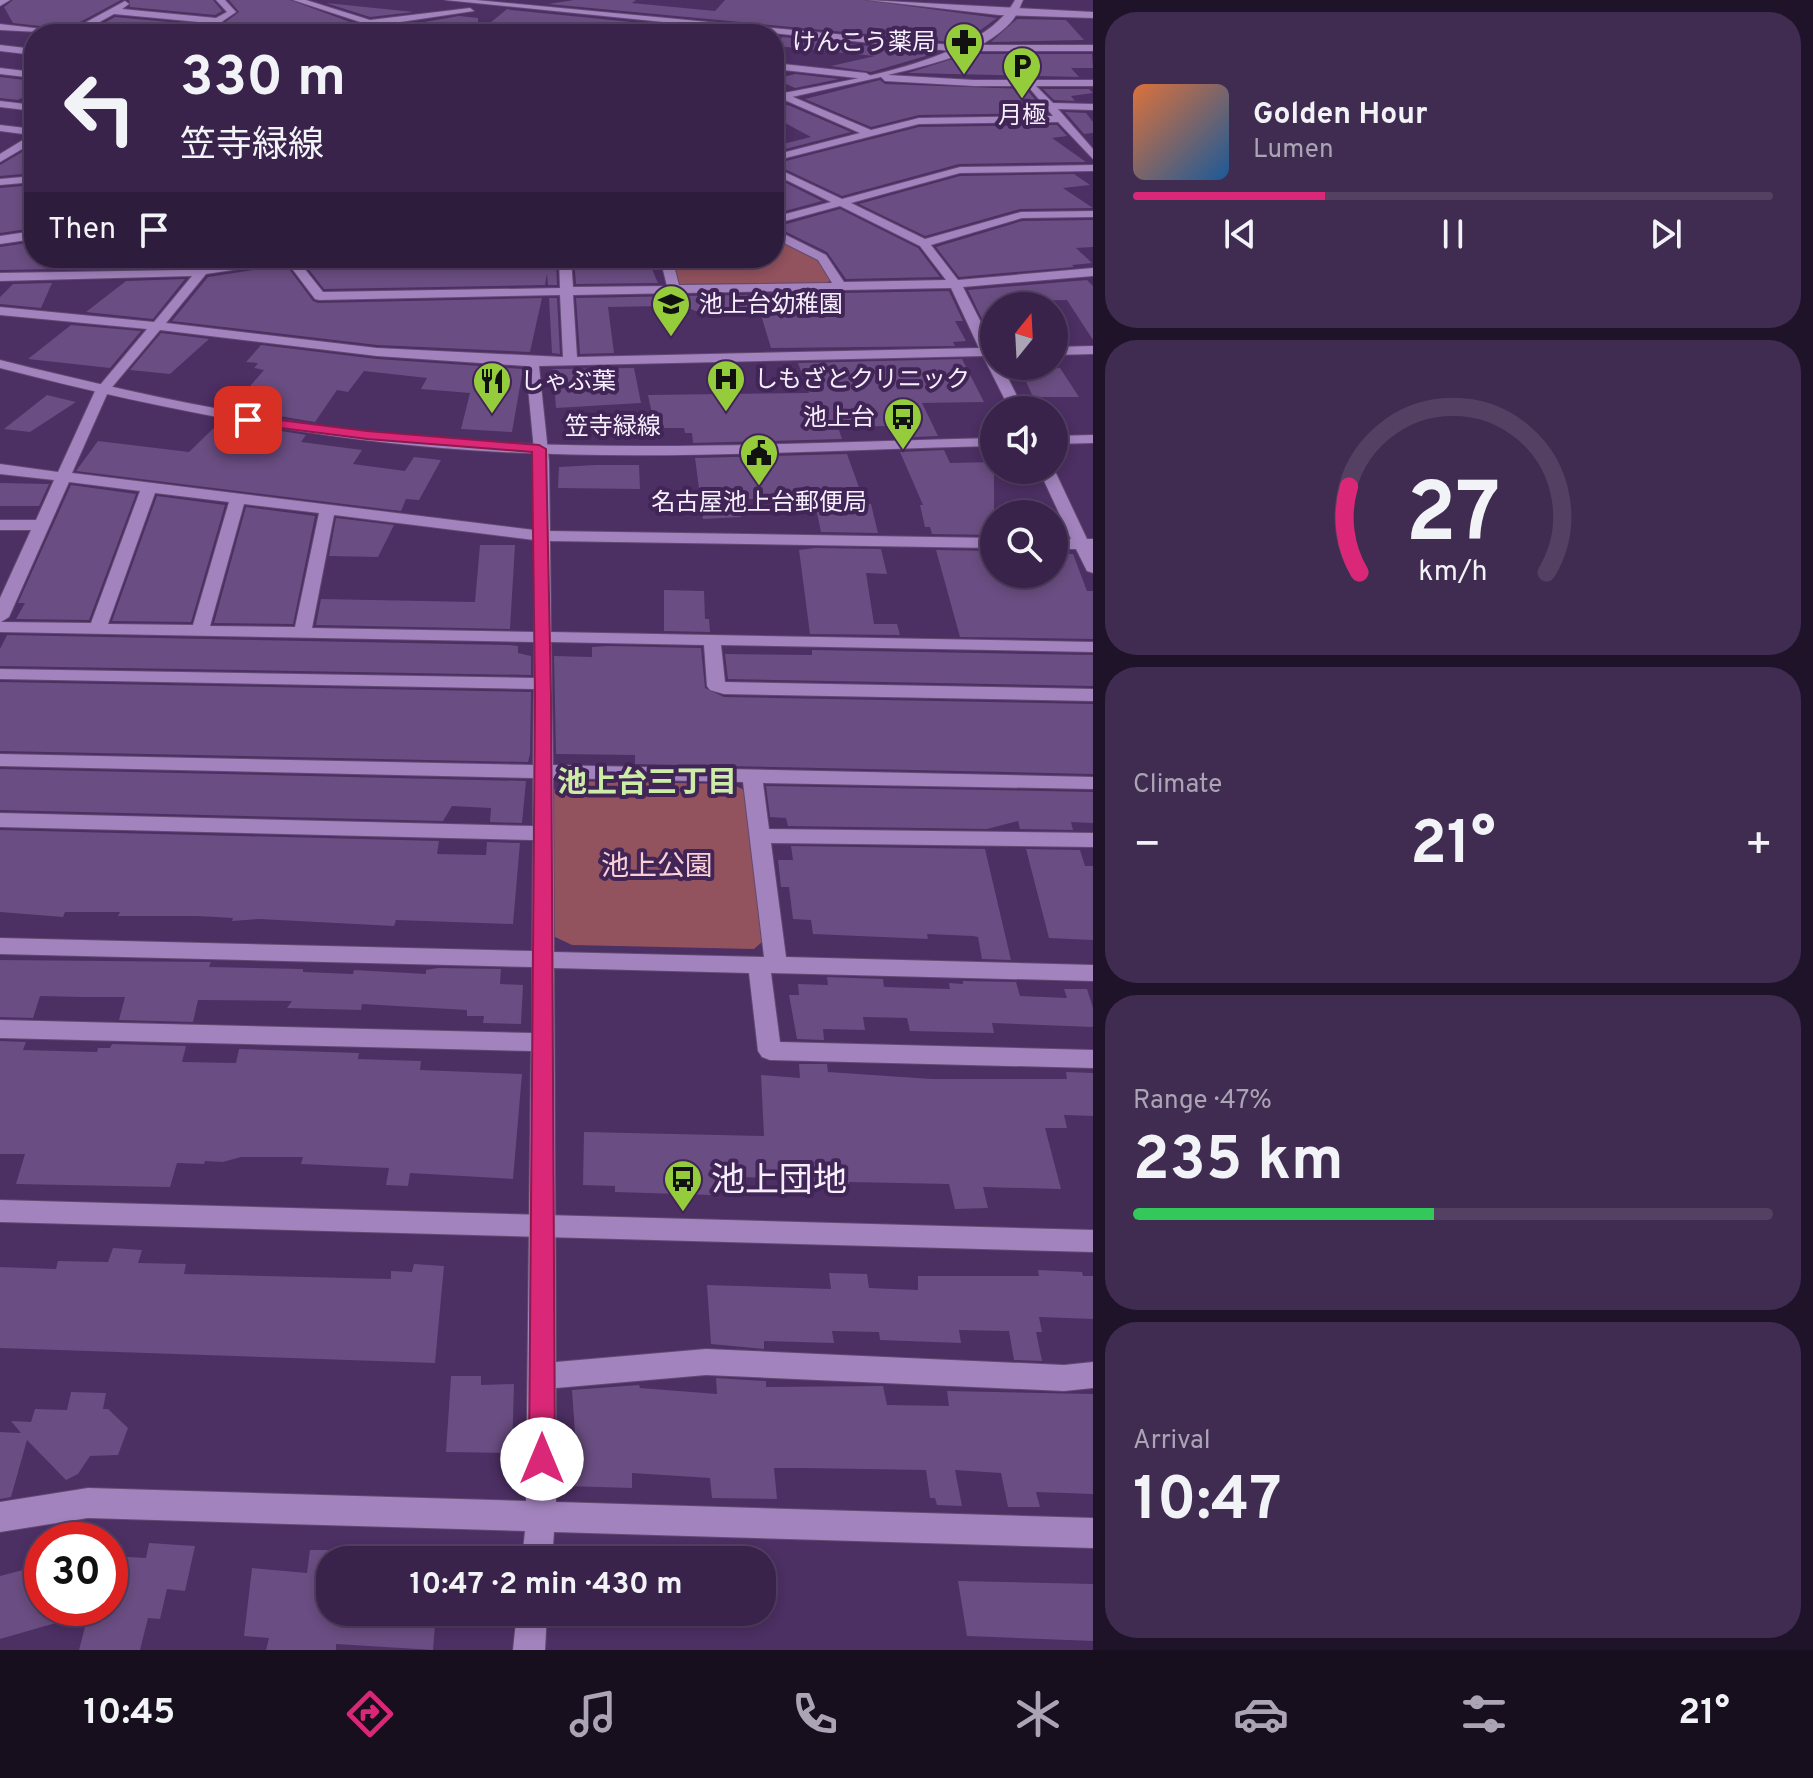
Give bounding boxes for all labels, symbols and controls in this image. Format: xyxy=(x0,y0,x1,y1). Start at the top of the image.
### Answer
pharmacy icon: けんこう薬局 xyxy=(943,21,985,76)
place label: けんこう薬局 xyxy=(792,29,936,59)
text: 330 m xyxy=(180,45,346,115)
parking icon: 月極 xyxy=(1001,45,1043,100)
icon: left xyxy=(48,56,152,160)
text: Golden Hour xyxy=(1253,97,1427,134)
place label: 月極 xyxy=(998,102,1046,132)
text: 笠寺緑線 xyxy=(180,124,324,170)
text: Lumen xyxy=(1253,134,1334,167)
icon: arrive xyxy=(132,208,176,252)
text: Then xyxy=(48,212,116,249)
icon: previous xyxy=(1218,212,1262,256)
icon: pause xyxy=(1431,212,1475,256)
icon: next xyxy=(1644,212,1688,256)
school or university icon: 池上台幼稚園 xyxy=(650,283,692,338)
place label: 池上台幼稚園 xyxy=(699,291,843,321)
north arrow xyxy=(980,292,1068,380)
map controls xyxy=(980,292,1068,588)
hospital icon: しもざとクリニック xyxy=(705,358,747,413)
restaurant icon: しゃぶ葉 xyxy=(471,360,513,415)
place label: しもざとクリニック xyxy=(754,366,970,396)
place label: しゃぶ葉 xyxy=(520,368,616,398)
pin xyxy=(214,386,282,454)
bus stop icon: 池上台 xyxy=(882,396,924,451)
button: sound xyxy=(980,396,1068,484)
icon: arrive xyxy=(226,398,270,442)
place label: 池上台 xyxy=(803,404,875,434)
street label: 笠寺緑線 xyxy=(565,413,661,443)
public building icon: 名古屋池上台郵便局 xyxy=(738,432,780,487)
text: 27 xyxy=(1406,466,1500,571)
place label: 名古屋池上台郵便局 xyxy=(651,489,867,519)
button: search xyxy=(980,500,1068,588)
text: km/h xyxy=(1418,556,1488,592)
district label: 池上台三丁目 xyxy=(557,766,737,803)
text: Climate xyxy=(1133,769,1222,802)
text: 21° xyxy=(1410,809,1496,885)
text: − xyxy=(1133,819,1161,875)
text: + xyxy=(1745,819,1773,875)
park label: 池上公園 xyxy=(601,850,713,886)
text: Range · 47% xyxy=(1133,1085,1272,1118)
text: 235 km xyxy=(1133,1125,1344,1201)
bus stop icon: 池上団地 xyxy=(662,1158,704,1213)
place label: 池上団地 xyxy=(711,1161,847,1204)
position arrow xyxy=(500,1417,584,1501)
text: Arrival xyxy=(1133,1425,1211,1458)
text: 10:47 xyxy=(1133,1465,1282,1541)
speed limit sign: 30 xyxy=(24,1522,128,1626)
text: 10:47 · 2 min · 430 m xyxy=(409,1567,683,1604)
icon: directions xyxy=(342,1686,398,1742)
icon: music xyxy=(565,1686,621,1742)
icon: phone xyxy=(787,1686,843,1742)
icon: climate xyxy=(1010,1686,1066,1742)
icon: car xyxy=(1233,1686,1289,1742)
icon: filters xyxy=(1456,1686,1512,1742)
text: 10:45 xyxy=(83,1691,175,1737)
text: 21° xyxy=(1678,1691,1730,1737)

